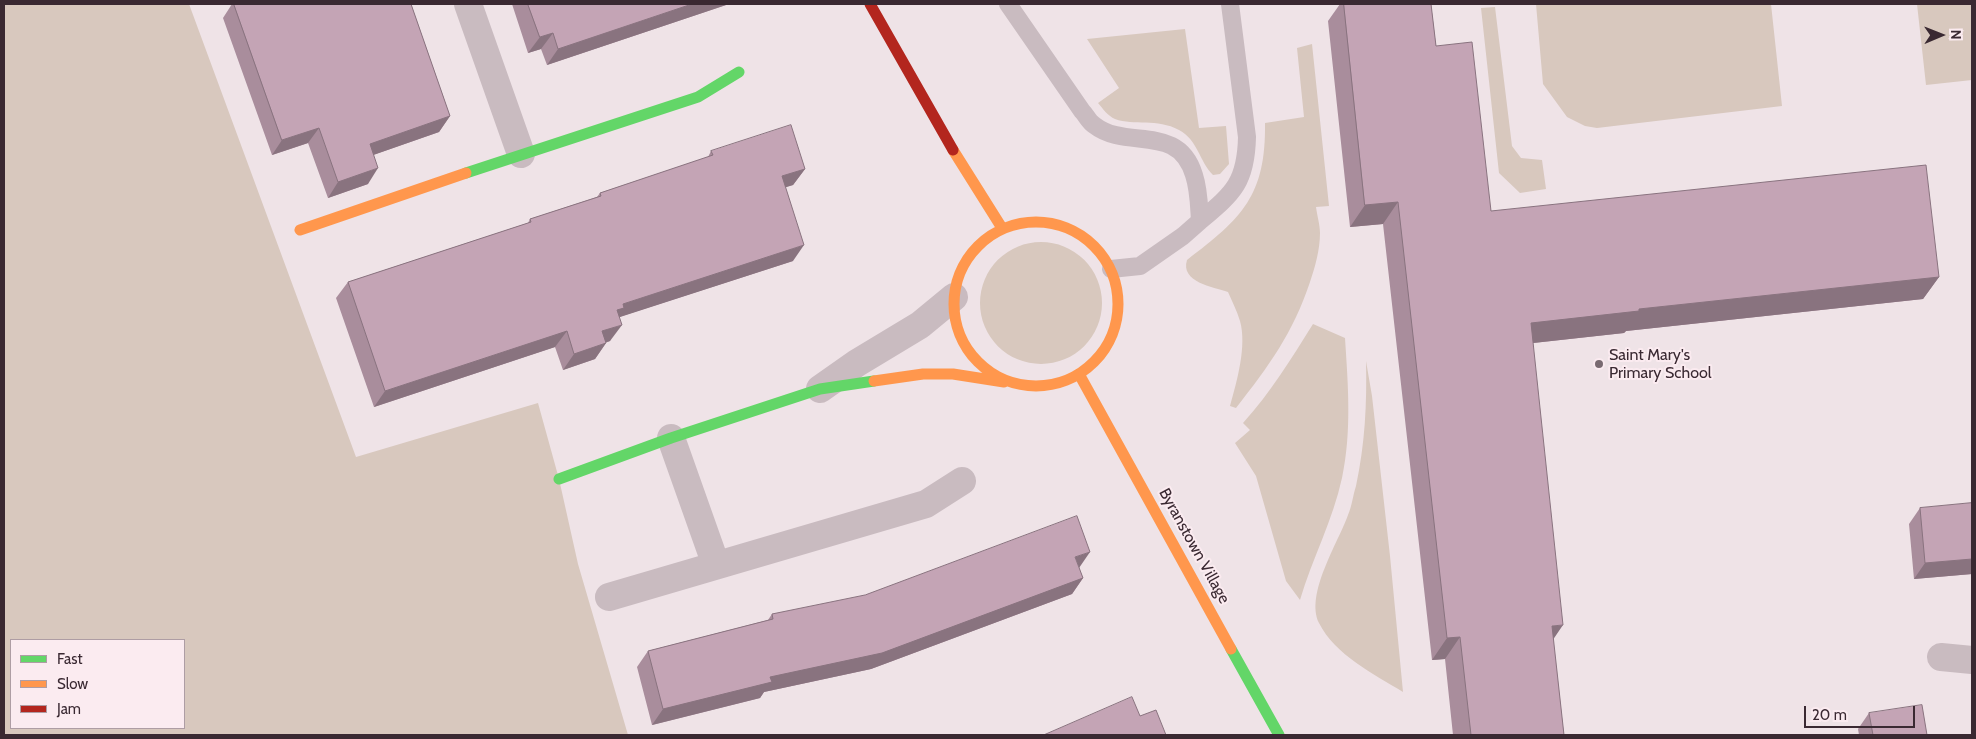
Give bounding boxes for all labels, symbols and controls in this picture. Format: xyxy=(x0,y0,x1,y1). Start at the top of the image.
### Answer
north arrow xyxy=(1916,10,1966,60)
text: N xyxy=(1947,30,1965,40)
place label: Saint Mary's Primary School xyxy=(1609,345,1712,383)
marker: Saint Mary's Primary School xyxy=(1593,358,1605,370)
street label: Byranstown Village xyxy=(1154,485,1234,607)
legend xyxy=(10,639,185,729)
text: Fast xyxy=(57,650,82,668)
text: Slow xyxy=(57,675,88,693)
scale bar xyxy=(1806,696,1917,728)
text: Jam xyxy=(57,700,81,718)
text: 20 m xyxy=(1812,706,1847,724)

